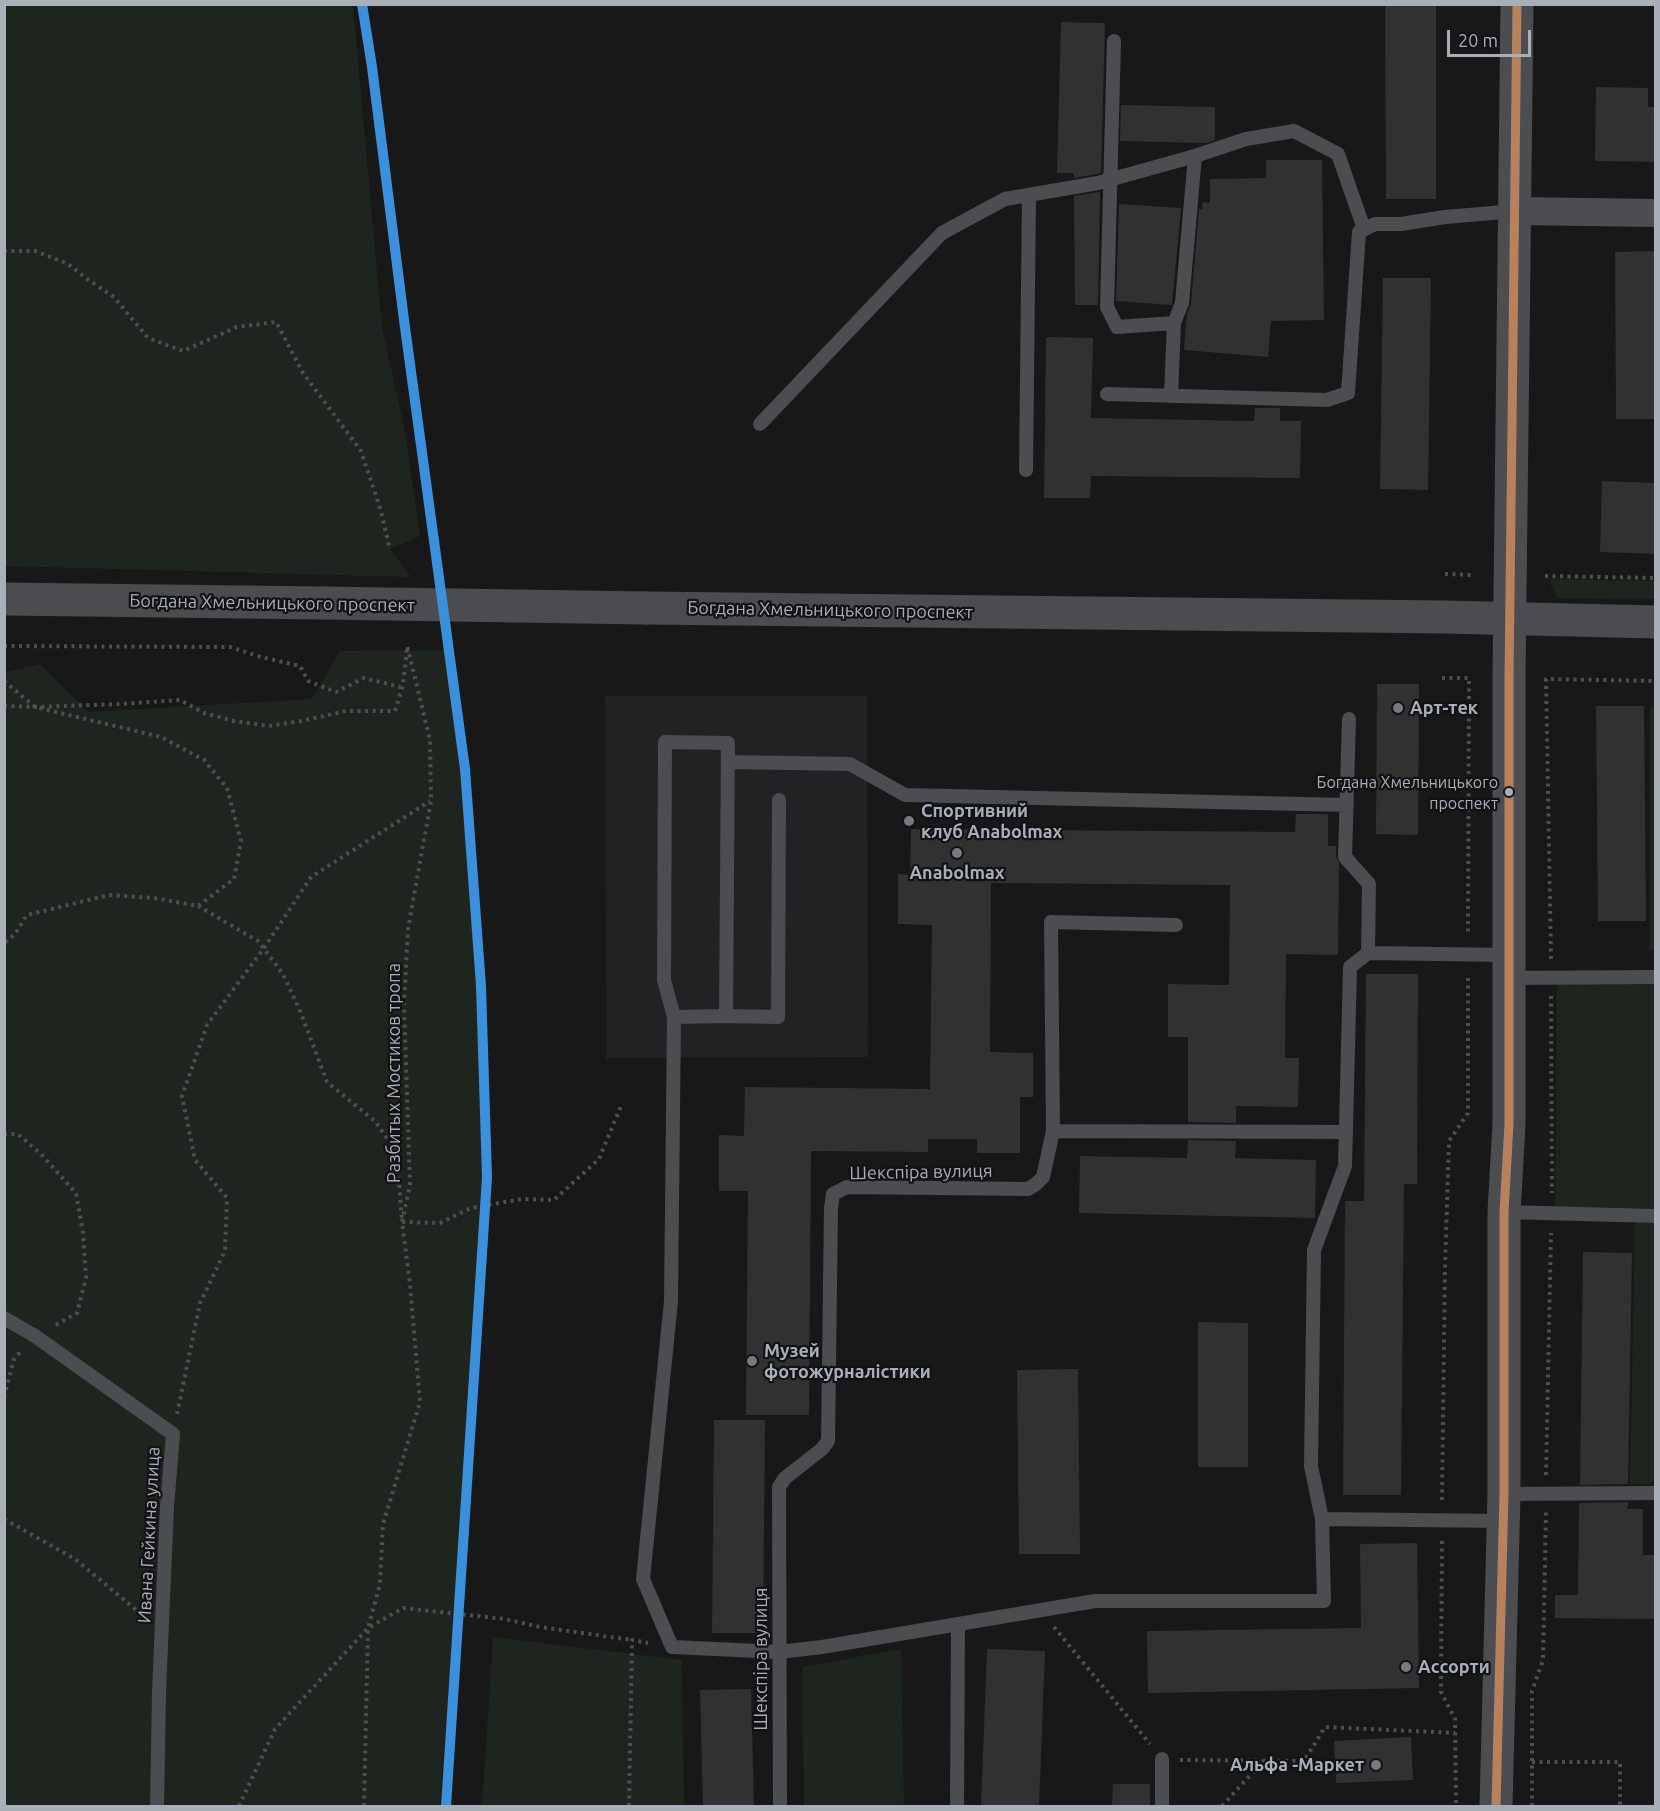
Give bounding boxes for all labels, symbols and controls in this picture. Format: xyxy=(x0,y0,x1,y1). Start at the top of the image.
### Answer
scale bar xyxy=(1450,18,1534,56)
text: 20 m xyxy=(1458,30,1498,50)
street label: Богдана Хмельницького проспект xyxy=(129,590,415,616)
street label: Богдана Хмельницького проспект xyxy=(687,597,973,623)
place label: Арт-тек xyxy=(1410,697,1478,719)
marker: Арт-тек xyxy=(1391,701,1405,715)
place label: Богдана Хмельницького проспект xyxy=(1317,773,1498,811)
marker: Богдана Хмельницького проспект xyxy=(1503,786,1515,798)
place label: Спортивний клуб Anabolmax xyxy=(921,800,1062,842)
marker: Спортивний клуб Anabolmax xyxy=(902,814,916,828)
marker: Anabolmax xyxy=(950,846,964,860)
place label: Anabolmax xyxy=(909,862,1005,884)
street label: Разбитых Мостиков тропа xyxy=(383,963,405,1183)
street label: Шекспіра вулиця xyxy=(849,1160,993,1184)
place label: Музей фотожурналістики xyxy=(764,1340,931,1382)
marker: Музей фотожурналістики xyxy=(745,1354,759,1368)
street label: Ивана Гейкина улица xyxy=(134,1446,164,1624)
street label: Шекспіра вулиця xyxy=(750,1587,772,1731)
place label: Ассорти xyxy=(1418,1656,1490,1678)
marker: Ассорти xyxy=(1399,1660,1413,1674)
place label: Альфа -Маркет xyxy=(1230,1754,1364,1776)
marker: Альфа -Маркет xyxy=(1369,1758,1383,1772)

